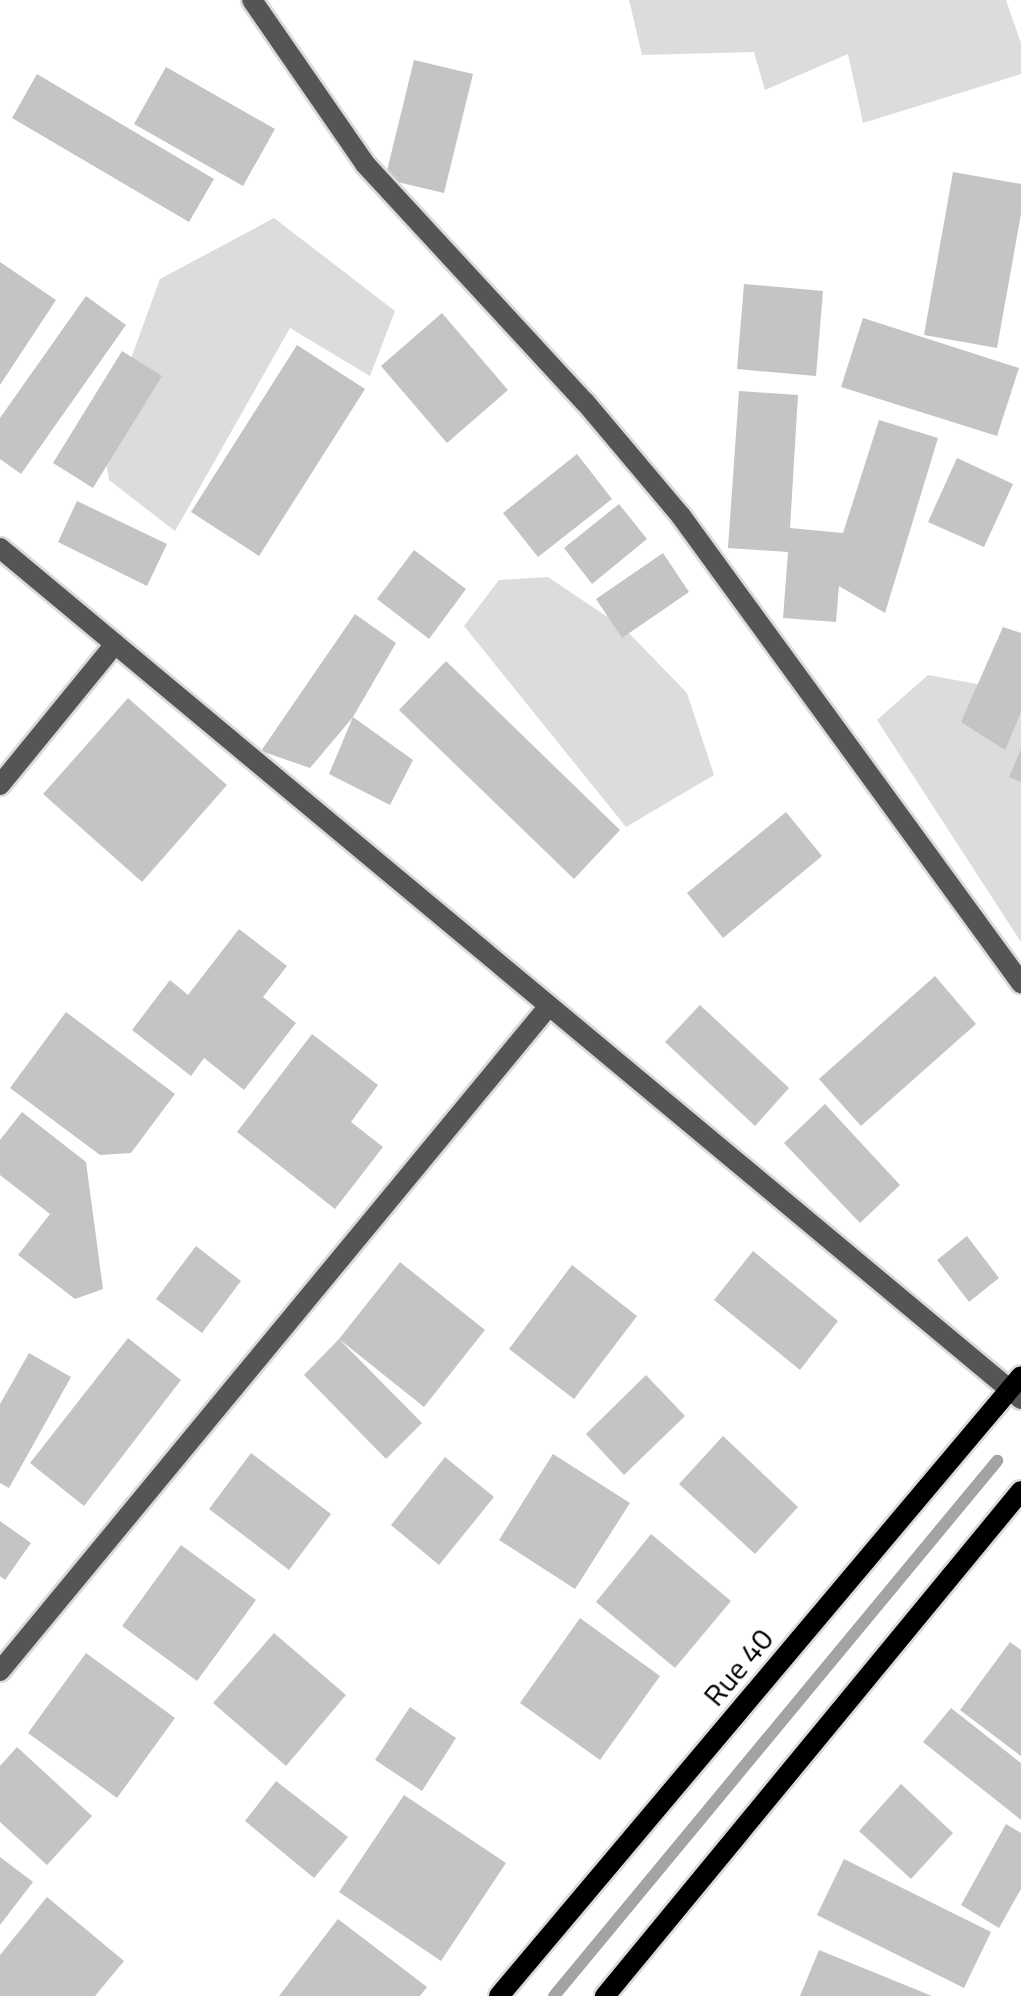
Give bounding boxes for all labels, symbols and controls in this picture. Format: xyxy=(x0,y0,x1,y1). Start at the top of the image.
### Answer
street label: Rue 40 xyxy=(695,1621,781,1713)

